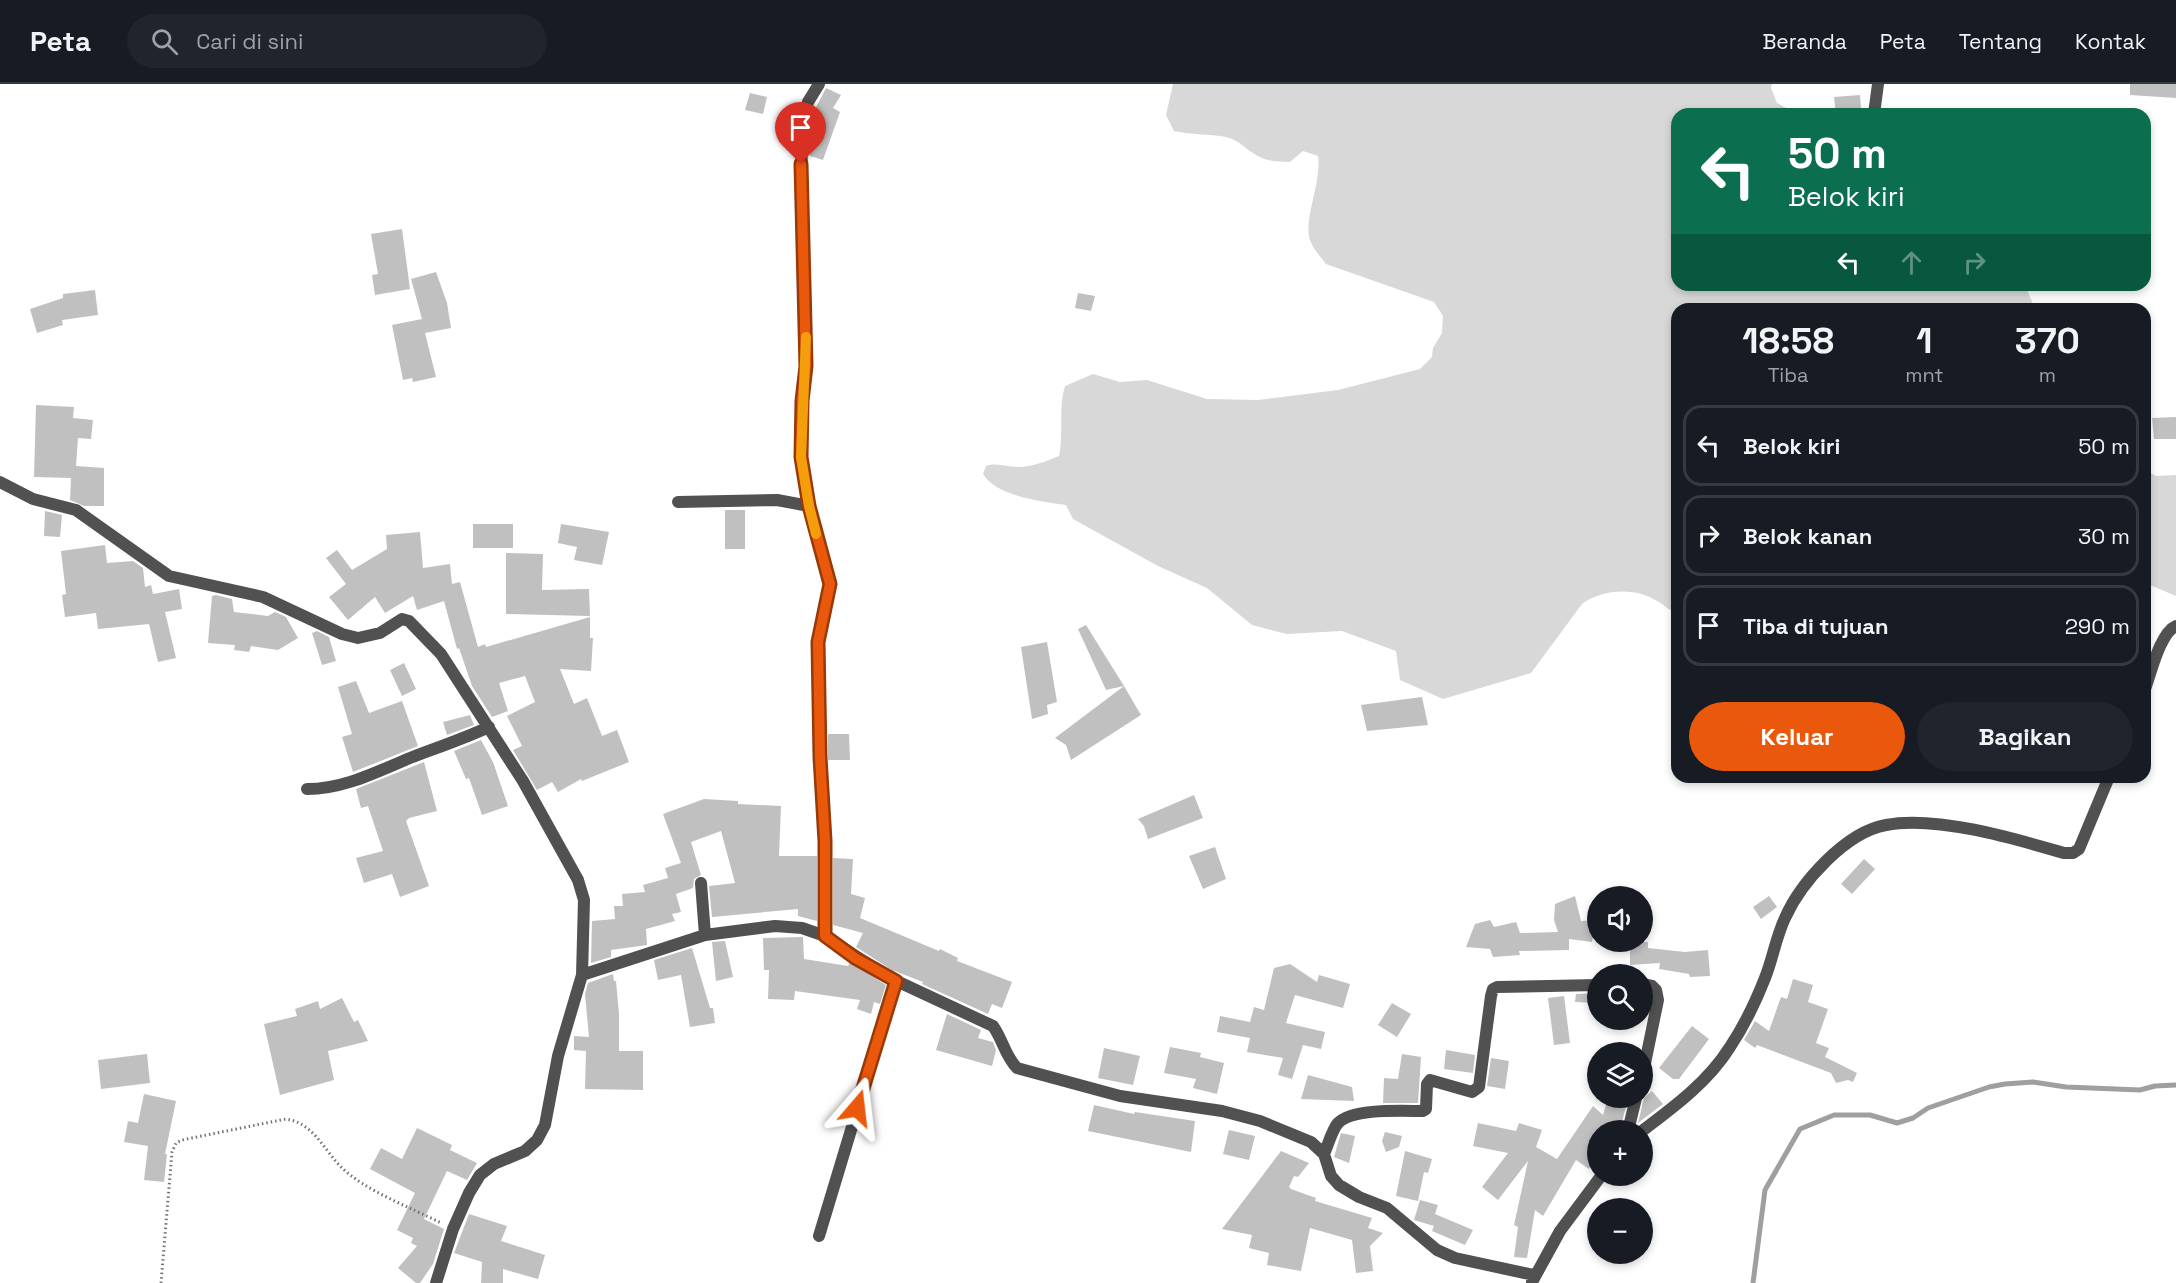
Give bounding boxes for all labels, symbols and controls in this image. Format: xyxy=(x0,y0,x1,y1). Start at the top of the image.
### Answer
search box xyxy=(127,14,547,68)
text: Peta xyxy=(30,23,91,59)
icon: search xyxy=(148,25,181,58)
text: Cari di sini xyxy=(196,27,303,55)
text: Beranda xyxy=(1762,28,1847,55)
text: Peta xyxy=(1880,28,1926,55)
text: Tentang xyxy=(1959,28,2042,55)
text: Kontak xyxy=(2075,28,2146,55)
pin xyxy=(775,102,826,164)
icon: arrive xyxy=(784,111,817,144)
text: 50 m xyxy=(1788,127,1887,180)
icon: left xyxy=(1689,132,1767,210)
text: Belok kiri xyxy=(1788,179,1905,214)
icon: left xyxy=(1832,246,1865,279)
icon: ahead xyxy=(1895,246,1928,279)
icon: right xyxy=(1958,246,1991,279)
text: 18:58 xyxy=(1742,318,1834,364)
text: 1 xyxy=(1916,318,1933,364)
text: 370 xyxy=(2015,318,2080,364)
text: Tiba xyxy=(1768,362,1809,388)
text: mnt xyxy=(1905,362,1944,388)
text: m xyxy=(2039,362,2056,388)
icon: left xyxy=(1692,429,1725,462)
text: Belok kiri xyxy=(1743,432,1840,460)
text: 50 m xyxy=(2078,432,2130,460)
icon: right xyxy=(1692,519,1725,552)
text: Belok kanan xyxy=(1743,522,1872,550)
text: 30 m xyxy=(2078,522,2130,550)
icon: arrive xyxy=(1692,609,1725,642)
text: Tiba di tujuan xyxy=(1743,612,1889,640)
text: 290 m xyxy=(2065,612,2130,640)
button: Keluar xyxy=(1689,702,1905,771)
button: Bagikan xyxy=(1917,702,2133,771)
map controls xyxy=(1587,886,1653,1264)
button: sound xyxy=(1587,886,1653,952)
button: search xyxy=(1587,964,1653,1030)
button: layers xyxy=(1587,1042,1653,1108)
position arrow xyxy=(825,1076,889,1140)
button: + xyxy=(1587,1120,1653,1186)
button: − xyxy=(1587,1198,1653,1264)

